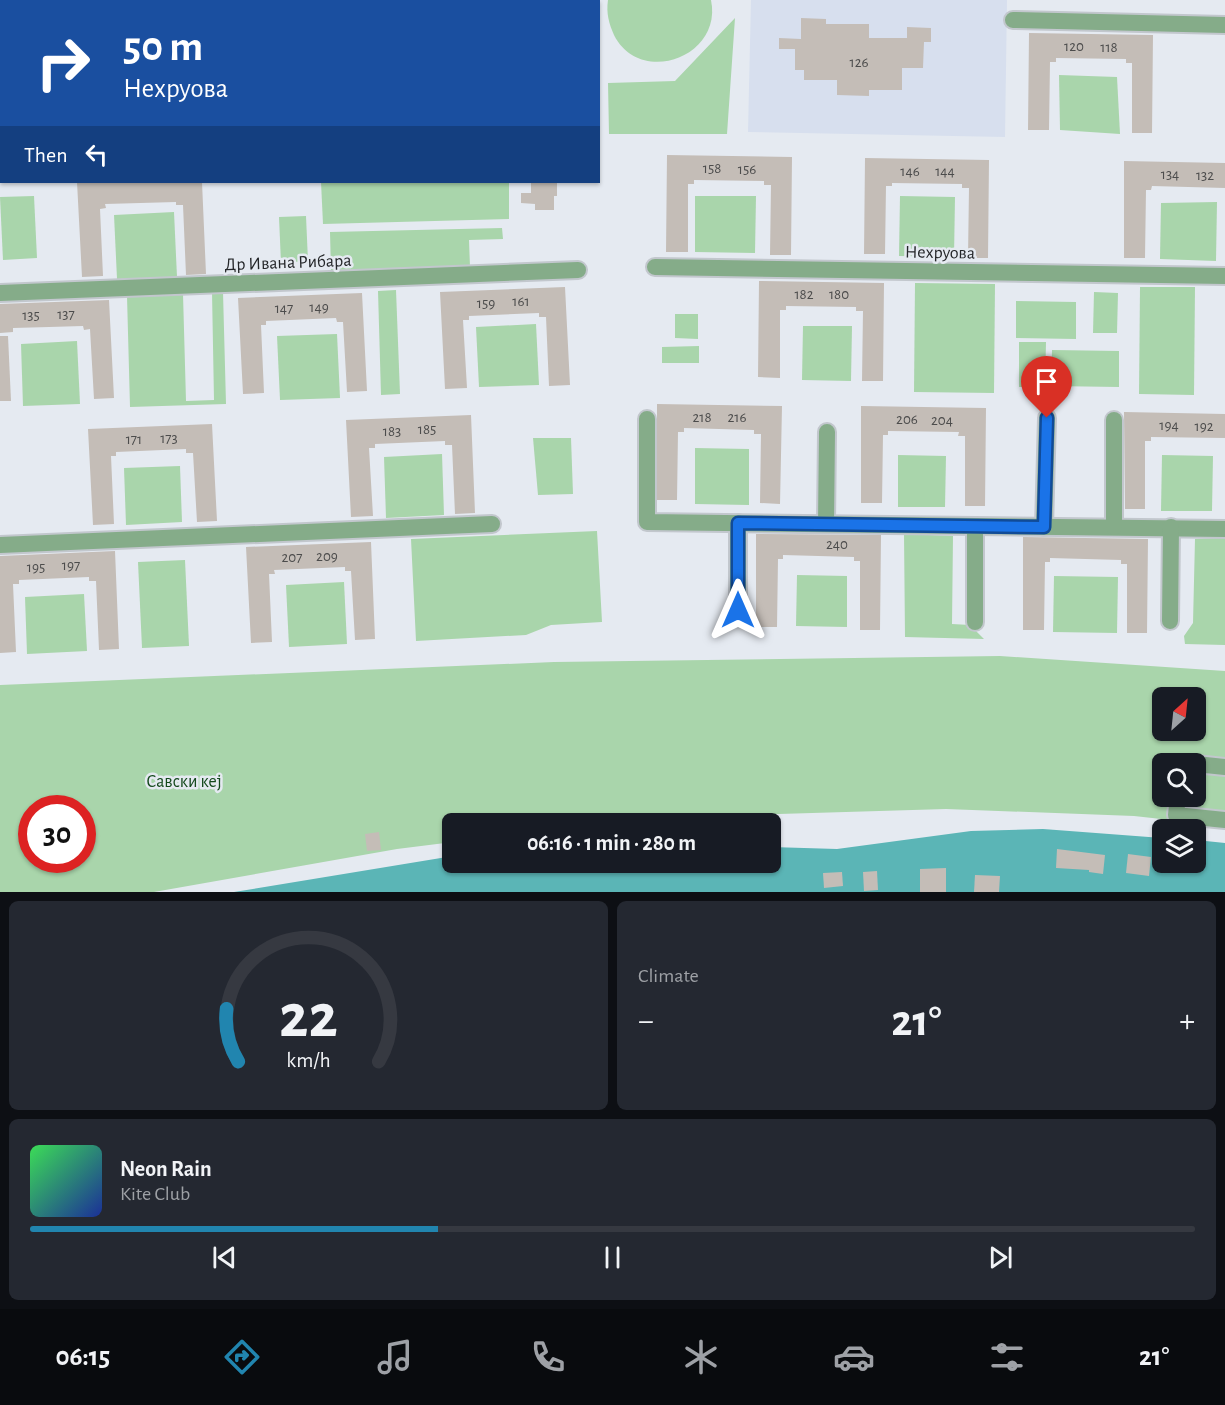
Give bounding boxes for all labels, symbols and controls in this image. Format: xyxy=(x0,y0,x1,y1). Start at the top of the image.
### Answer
icon: right xyxy=(24,24,102,102)
text: 50 m xyxy=(123,26,203,68)
house number: 120 xyxy=(1064,39,1084,54)
house number: 118 xyxy=(1100,40,1118,55)
house number: 126 xyxy=(849,55,869,70)
text: Нехруова xyxy=(123,75,228,102)
icon: left xyxy=(80,138,113,171)
text: Then xyxy=(24,144,68,166)
house number: 158 xyxy=(703,161,721,176)
house number: 156 xyxy=(738,162,756,177)
house number: 146 xyxy=(900,164,920,179)
house number: 144 xyxy=(935,164,955,179)
house number: 134 xyxy=(1161,167,1179,182)
house number: 132 xyxy=(1196,168,1214,183)
street label: Нехруова xyxy=(905,243,975,263)
street label: Др Ивана Рибара xyxy=(224,251,352,274)
house number: 182 xyxy=(794,287,814,302)
house number: 180 xyxy=(829,287,849,302)
house number: 161 xyxy=(512,294,530,309)
house number: 159 xyxy=(477,296,495,311)
house number: 149 xyxy=(309,300,329,315)
house number: 147 xyxy=(275,301,293,316)
house number: 137 xyxy=(57,307,75,322)
house number: 135 xyxy=(22,308,40,323)
pin xyxy=(1021,356,1072,418)
icon: arrive xyxy=(1030,365,1063,398)
house number: 218 xyxy=(692,410,712,425)
house number: 216 xyxy=(727,410,747,425)
house number: 206 xyxy=(896,412,918,427)
house number: 204 xyxy=(931,413,953,428)
house number: 194 xyxy=(1159,418,1179,433)
house number: 192 xyxy=(1194,419,1214,434)
house number: 185 xyxy=(418,422,436,437)
house number: 183 xyxy=(383,424,401,439)
house number: 173 xyxy=(160,431,178,446)
house number: 171 xyxy=(126,432,142,447)
house number: 240 xyxy=(826,537,848,552)
house number: 209 xyxy=(316,549,338,564)
house number: 207 xyxy=(281,550,303,565)
house number: 197 xyxy=(62,558,80,573)
house number: 195 xyxy=(27,560,45,575)
position arrow xyxy=(706,578,770,642)
north arrow xyxy=(1152,687,1206,741)
map controls xyxy=(1152,687,1206,873)
button: search xyxy=(1152,753,1206,807)
park label: Савски кеј xyxy=(146,773,222,791)
speed limit sign: 30 xyxy=(18,795,96,873)
button: layers xyxy=(1152,819,1206,873)
text: 06:16 · 1 min · 280 m xyxy=(527,832,696,854)
text: Climate xyxy=(638,966,699,986)
text: 22 xyxy=(279,986,338,1048)
text: 21° xyxy=(891,999,942,1044)
text: − xyxy=(638,1005,654,1038)
text: + xyxy=(1179,1005,1195,1038)
text: km/h xyxy=(286,1051,331,1072)
text: Neon Rain xyxy=(120,1158,212,1180)
text: Kite Club xyxy=(120,1184,190,1204)
icon: previous xyxy=(208,1241,241,1274)
icon: pause xyxy=(596,1241,629,1274)
icon: next xyxy=(984,1241,1017,1274)
icon: directions xyxy=(221,1336,263,1378)
icon: music xyxy=(374,1336,416,1378)
icon: phone xyxy=(527,1336,569,1378)
icon: climate xyxy=(680,1336,722,1378)
icon: car xyxy=(833,1336,875,1378)
icon: filters xyxy=(986,1336,1028,1378)
text: 06:15 xyxy=(55,1343,110,1370)
text: 21° xyxy=(1139,1343,1169,1370)

